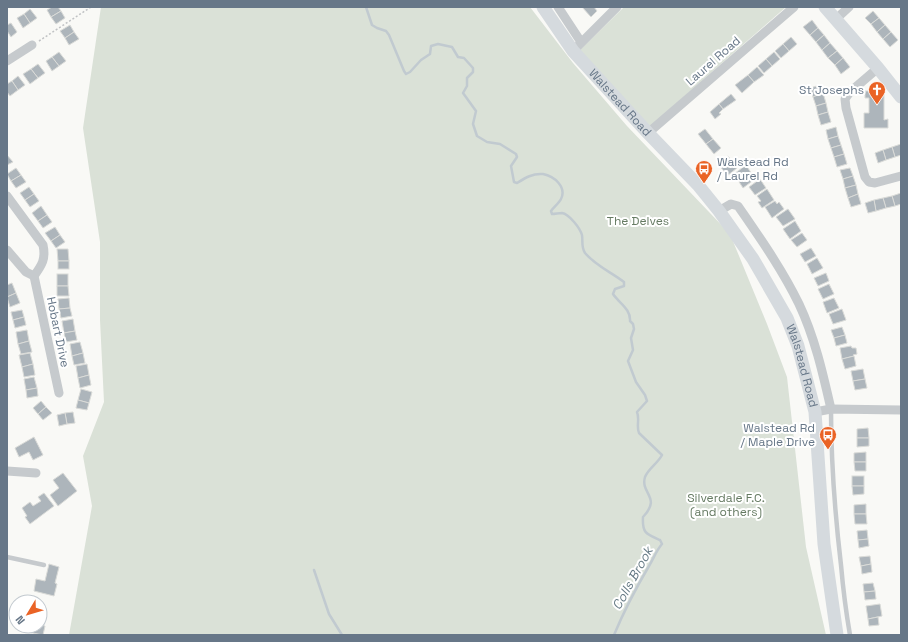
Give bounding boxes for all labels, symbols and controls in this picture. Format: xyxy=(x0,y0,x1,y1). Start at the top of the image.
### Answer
street label: Laurel Road xyxy=(682,33,744,89)
street label: Walstead Road xyxy=(585,65,655,140)
church icon: St Josephs xyxy=(867,80,887,105)
place label: St Josephs xyxy=(799,82,864,98)
place label: Walstead Rd / Laurel Rd xyxy=(717,154,789,184)
bus stop icon: Walstead Rd / Laurel Rd xyxy=(694,159,714,184)
park label: The Delves xyxy=(607,213,669,229)
street label: Hobart Drive xyxy=(43,295,73,369)
street label: Walstead Road xyxy=(782,322,821,409)
place label: Walstead Rd / Maple Drive xyxy=(741,420,815,450)
bus stop icon: Walstead Rd / Maple Drive xyxy=(818,425,838,450)
park label: Silverdale F.C. (and others) xyxy=(687,490,765,520)
water label: Colls Brook xyxy=(608,542,658,613)
north arrow xyxy=(8,594,48,634)
text: N xyxy=(12,613,28,627)

